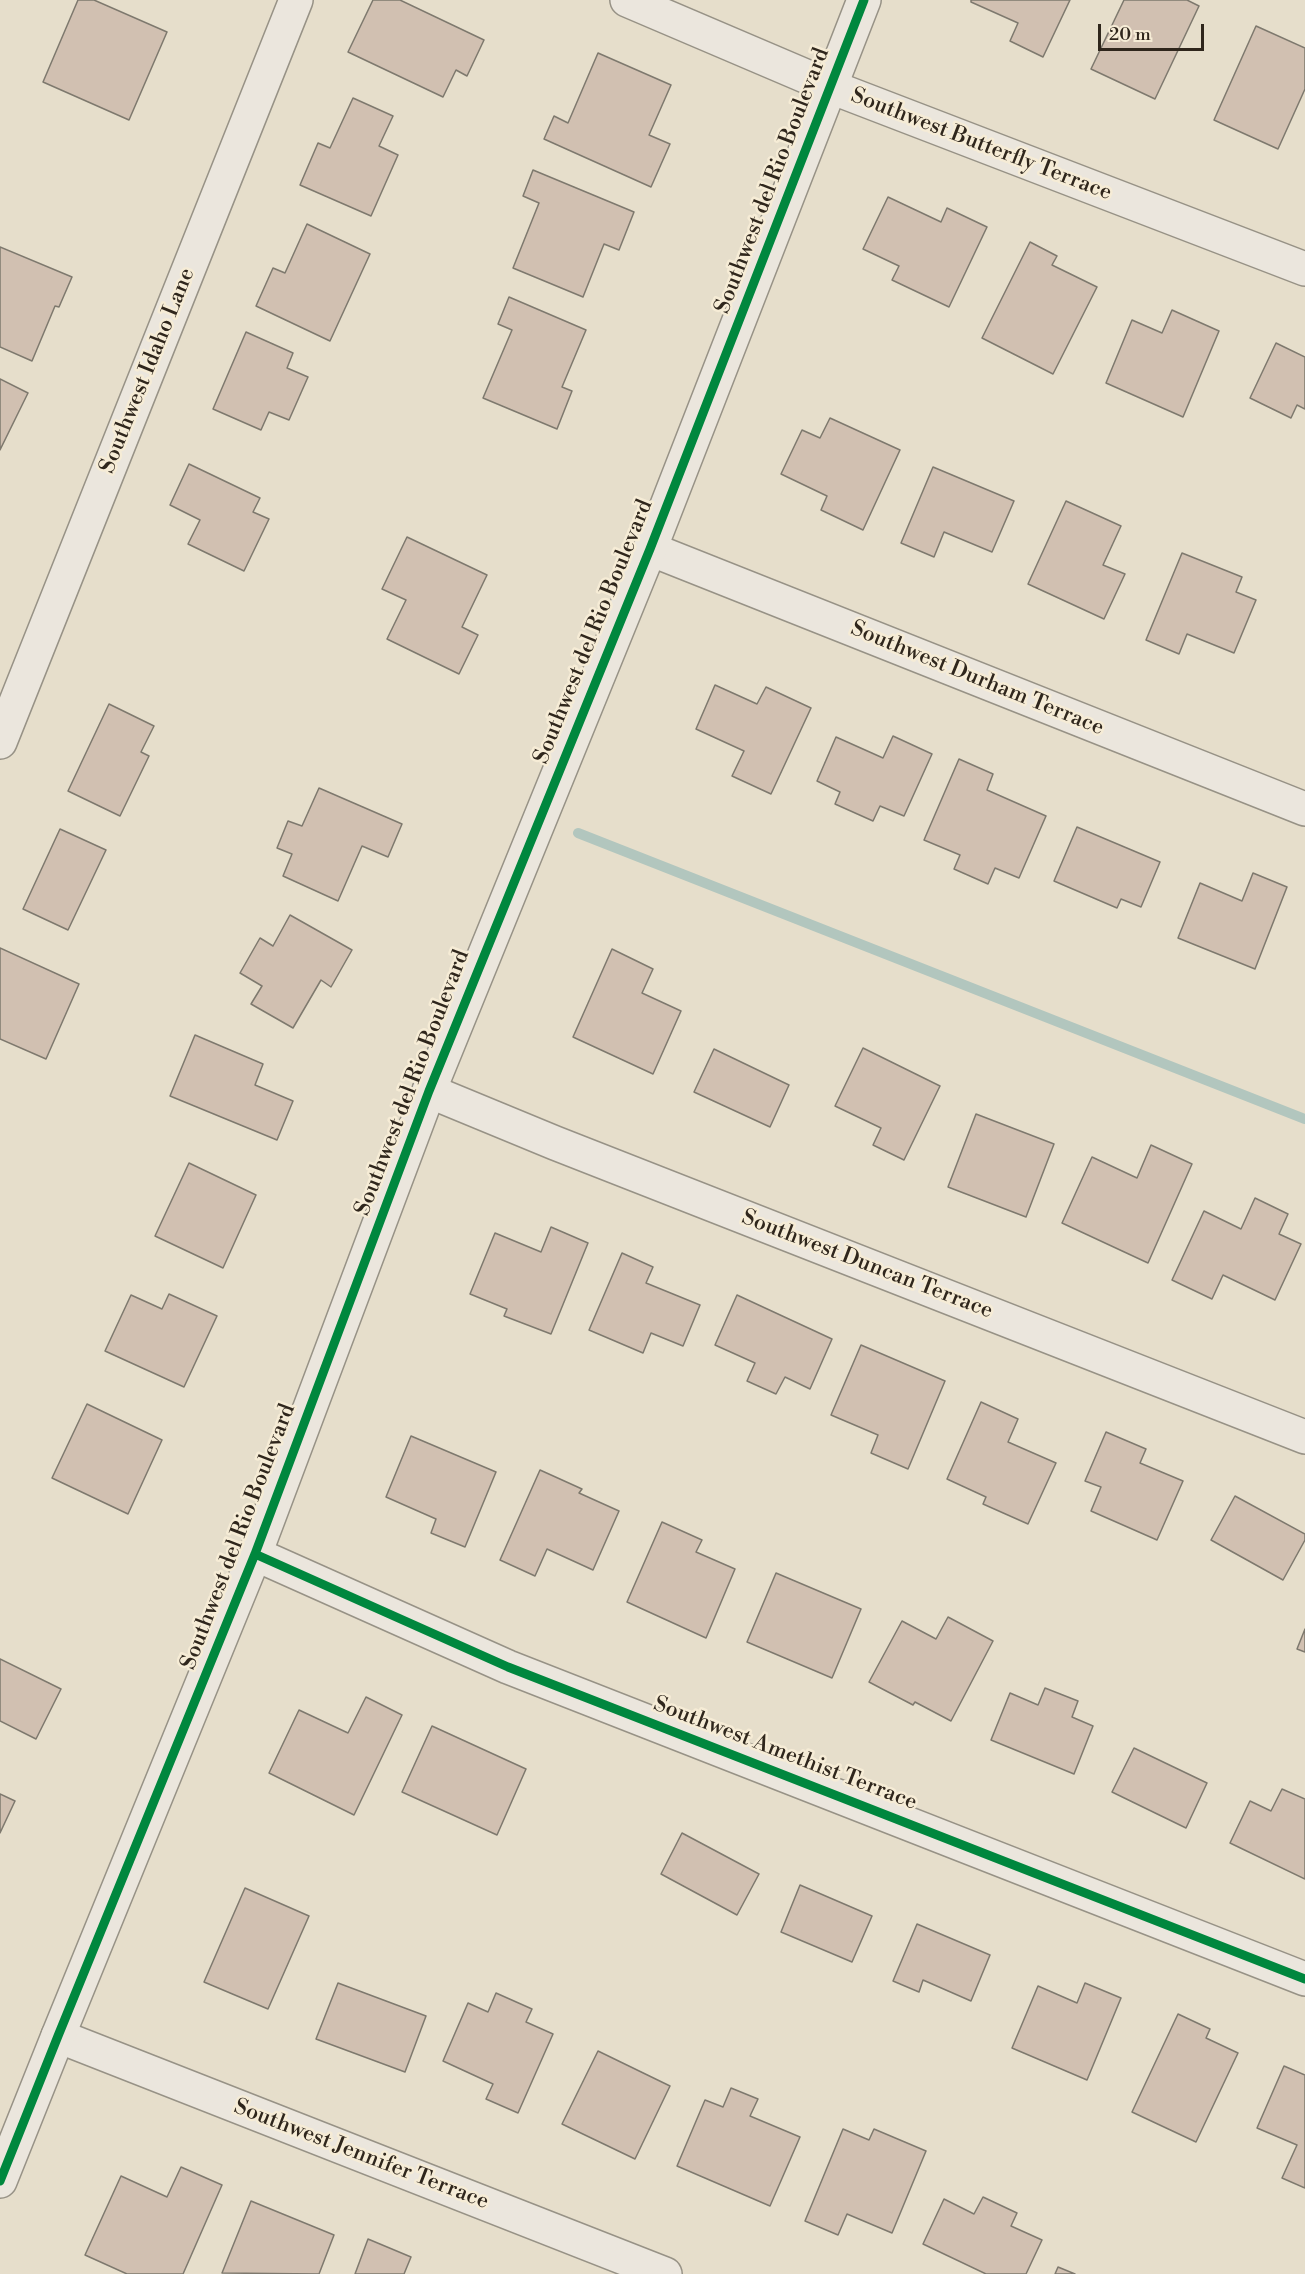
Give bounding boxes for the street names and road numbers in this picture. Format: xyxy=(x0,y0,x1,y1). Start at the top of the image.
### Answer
street label: Southwest del Rio Boulevard xyxy=(710,44,836,318)
street label: Southwest Butterfly Terrace xyxy=(847,83,1115,207)
street label: Southwest Idaho Lane xyxy=(95,265,201,477)
street label: Southwest del Rio Boulevard xyxy=(529,496,659,768)
street label: Southwest Durham Terrace xyxy=(846,616,1108,742)
street label: Southwest del Rio Boulevard xyxy=(350,946,476,1220)
street label: Southwest Duncan Terrace xyxy=(738,1205,996,1325)
street label: Southwest del Rio Boulevard xyxy=(176,1400,302,1674)
street label: Southwest Amethist Terrace xyxy=(649,1691,921,1817)
street label: Southwest Jennifer Terrace xyxy=(230,2094,492,2216)

